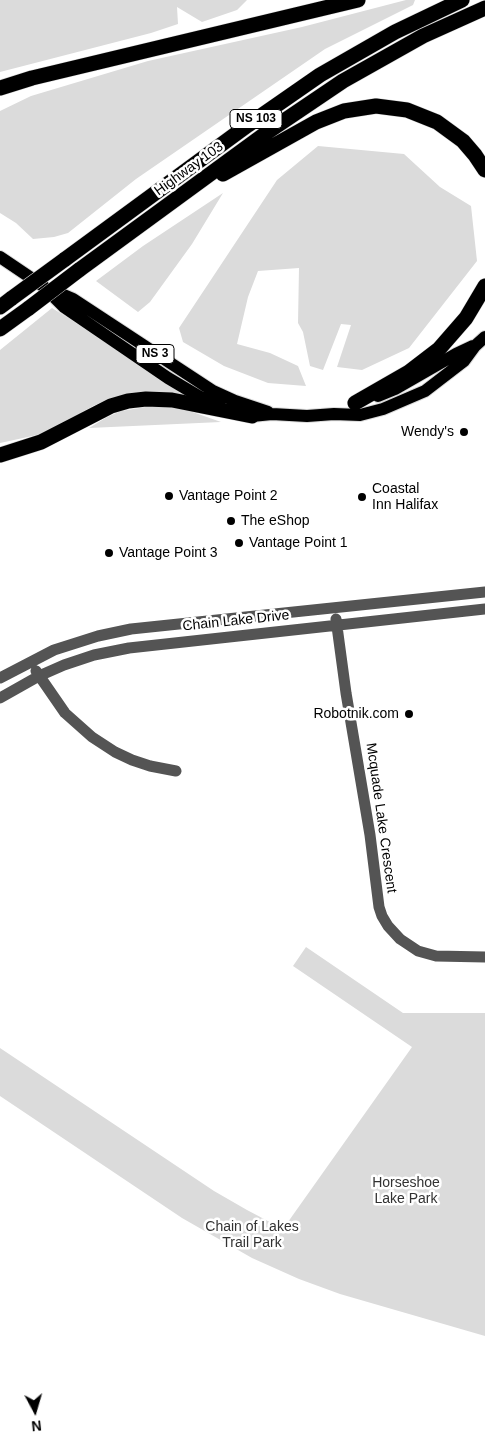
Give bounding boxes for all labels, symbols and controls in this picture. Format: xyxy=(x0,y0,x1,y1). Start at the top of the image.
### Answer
road number: NS 103 xyxy=(230,110,282,128)
street label: Highway 103 xyxy=(151,138,227,200)
road number: NS 3 xyxy=(136,344,174,364)
place label: Wendy's xyxy=(401,424,454,440)
marker: Wendy's xyxy=(458,426,470,438)
place label: Coastal Inn Halifax xyxy=(372,481,438,514)
place label: Vantage Point 2 xyxy=(179,488,278,504)
marker: Vantage Point 2 xyxy=(163,490,175,502)
marker: Coastal Inn Halifax xyxy=(356,491,368,503)
place label: The eShop xyxy=(241,513,309,529)
marker: The eShop xyxy=(225,515,237,527)
place label: Vantage Point 1 xyxy=(249,535,348,551)
marker: Vantage Point 1 xyxy=(233,537,245,549)
place label: Vantage Point 3 xyxy=(119,545,218,561)
marker: Vantage Point 3 xyxy=(103,547,115,559)
street label: Chain Lake Drive xyxy=(182,607,290,635)
place label: Robotnik.com xyxy=(313,706,399,722)
marker: Robotnik.com xyxy=(403,708,415,720)
street label: Mcquade Lake Crescent xyxy=(362,742,400,894)
park label: Horseshoe Lake Park xyxy=(372,1175,440,1208)
park label: Chain of Lakes Trail Park xyxy=(205,1219,299,1252)
north arrow xyxy=(10,1386,60,1436)
text: N xyxy=(31,1417,42,1434)

